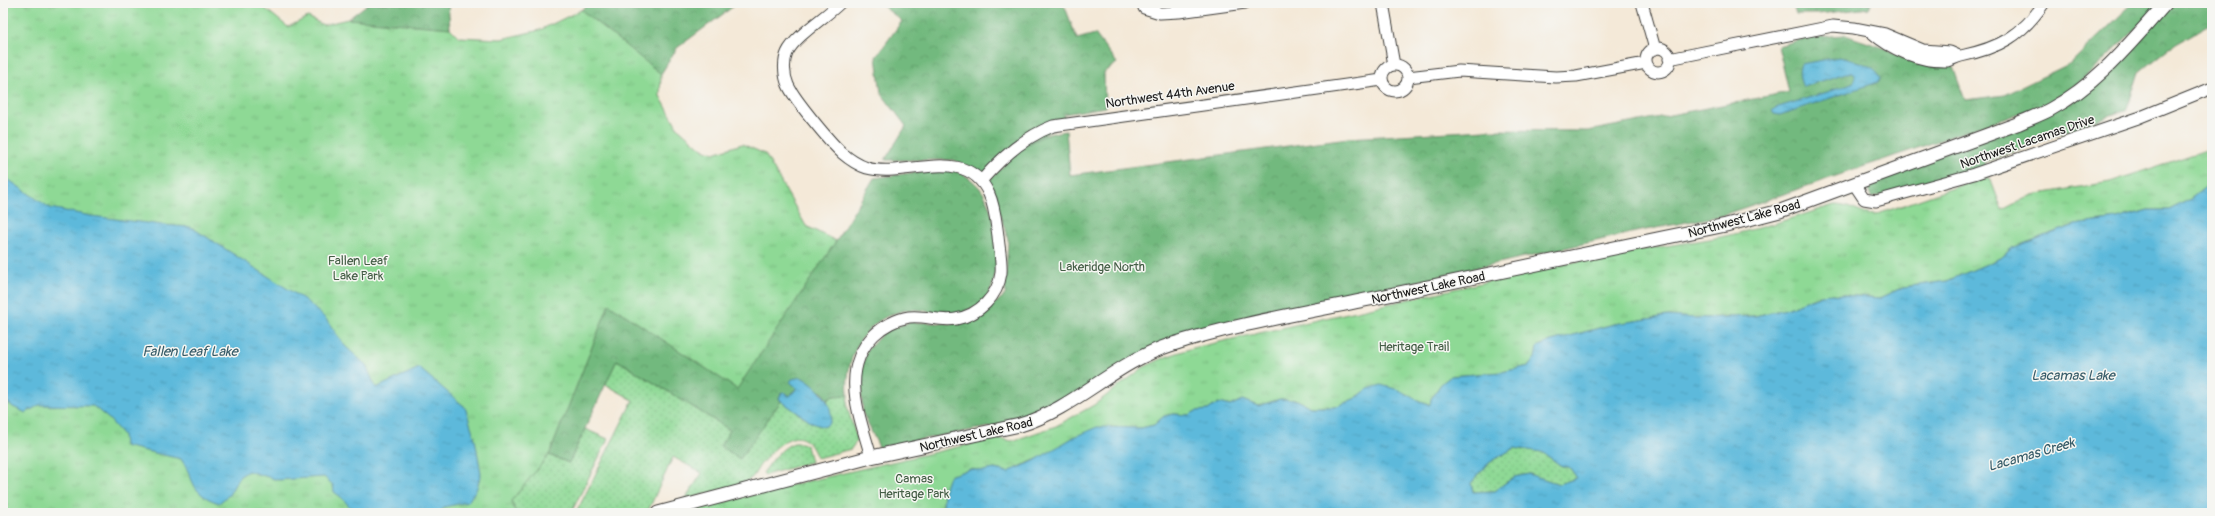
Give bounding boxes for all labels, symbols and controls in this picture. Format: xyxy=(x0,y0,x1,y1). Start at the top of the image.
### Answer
street label: Northwest 44th Avenue xyxy=(1105,78,1236,112)
street label: Northwest Lacamas Drive xyxy=(1958,111,2097,172)
street label: Northwest Lake Road xyxy=(1686,196,1802,242)
park label: Fallen Leaf Lake Park xyxy=(328,253,389,284)
park label: Lakeridge North xyxy=(1059,259,1145,275)
street label: Northwest Lake Road xyxy=(1370,268,1486,308)
park label: Heritage Trail xyxy=(1378,339,1450,355)
water label: Fallen Leaf Lake xyxy=(142,343,240,360)
water label: Lacamas Lake xyxy=(2031,367,2117,384)
street label: Northwest Lake Road xyxy=(918,414,1034,456)
water label: Lacamas Creek xyxy=(1986,434,2077,475)
park label: Camas Heritage Park xyxy=(879,471,950,502)

